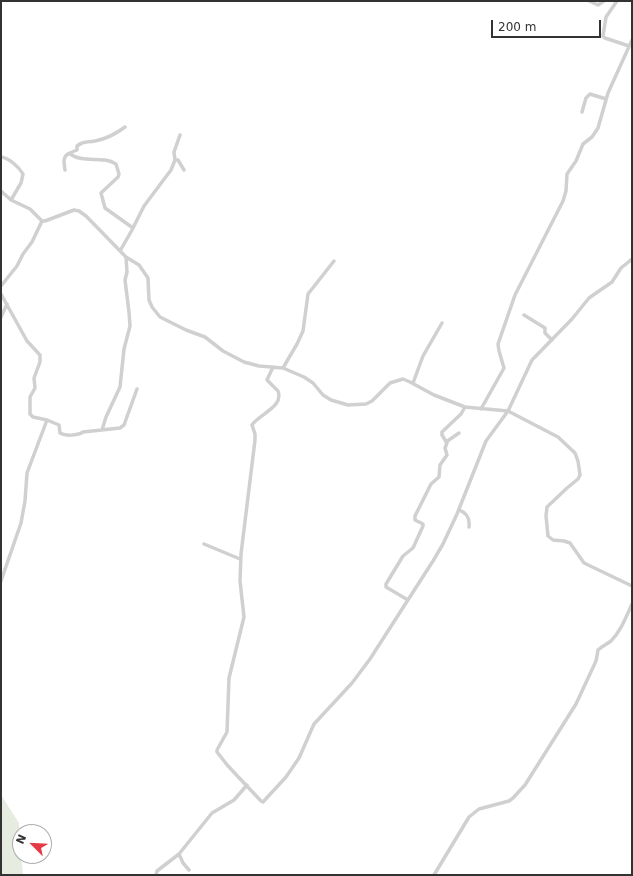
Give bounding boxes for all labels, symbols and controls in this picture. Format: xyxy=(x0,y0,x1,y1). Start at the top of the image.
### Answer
scale bar xyxy=(493,12,603,38)
text: 200 m xyxy=(498,20,536,34)
north arrow xyxy=(12,824,52,864)
text: N xyxy=(14,832,29,846)

